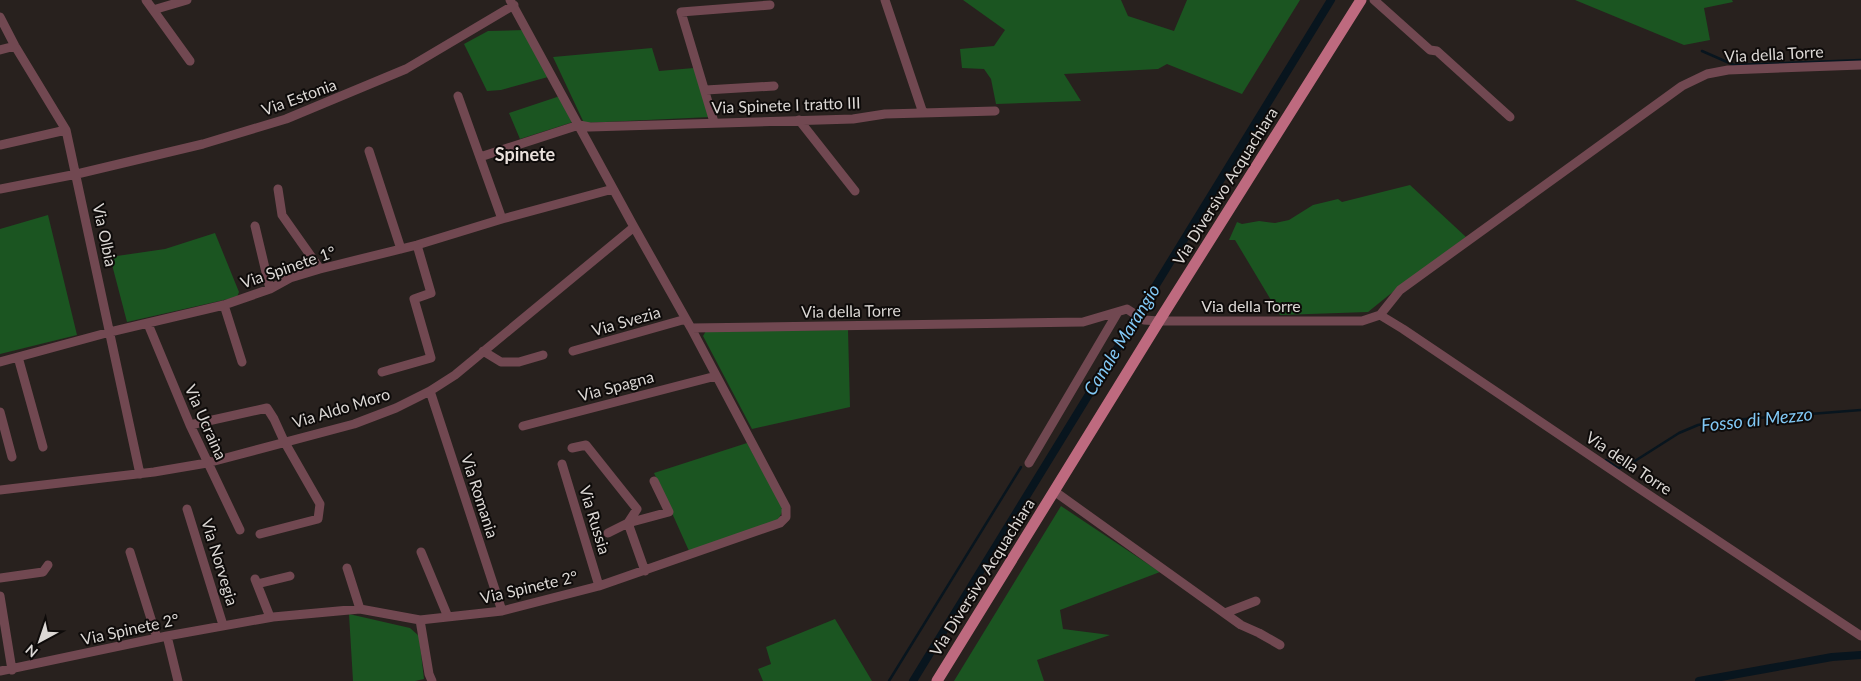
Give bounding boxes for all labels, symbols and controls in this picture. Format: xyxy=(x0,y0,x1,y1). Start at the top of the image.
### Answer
street label: Via della Torre xyxy=(1724,41,1824,66)
street label: Via Estonia xyxy=(259,74,339,119)
street label: Via Spinete I tratto III xyxy=(711,92,861,117)
street label: Via Diversivo Acquachiara xyxy=(1168,103,1281,268)
district label: Spinete xyxy=(495,143,556,165)
street label: Via Olbia xyxy=(90,202,121,268)
street label: Via Spinete 1° xyxy=(238,241,338,292)
water label: Canale Marangio xyxy=(1078,280,1164,399)
street label: Via della Torre xyxy=(1201,296,1301,315)
street label: Via della Torre xyxy=(801,300,901,321)
street label: Via Svezia xyxy=(589,302,662,339)
street label: Via Spagna xyxy=(576,366,656,405)
street label: Via Ucraina xyxy=(181,381,231,462)
street label: Via Aldo Moro xyxy=(290,384,392,431)
water label: Fosso di Mezzo xyxy=(1700,402,1814,436)
street label: Via della Torre xyxy=(1583,427,1676,498)
street label: Via Romania xyxy=(458,451,503,540)
street label: Via Russia xyxy=(576,483,615,557)
street label: Via Diversivo Acquachiara xyxy=(925,494,1038,659)
street label: Via Norvegia xyxy=(198,516,243,608)
street label: Via Spinete 2° xyxy=(478,566,580,607)
street label: Via Spinete 2° xyxy=(79,609,181,648)
north arrow xyxy=(15,616,65,666)
text: N xyxy=(22,641,41,661)

